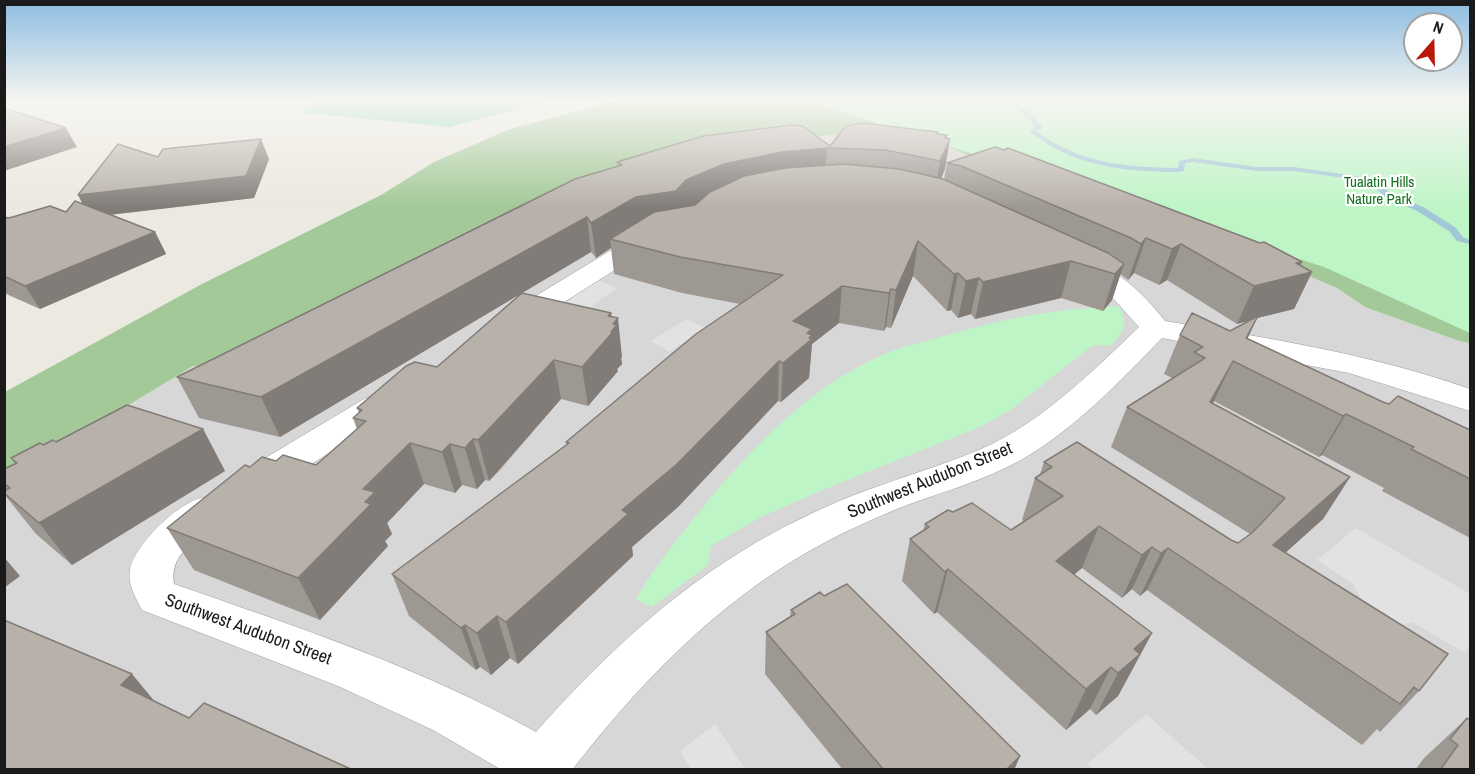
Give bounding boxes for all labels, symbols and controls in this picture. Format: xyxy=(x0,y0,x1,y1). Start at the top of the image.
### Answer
north arrow xyxy=(1403,12,1463,72)
text: N xyxy=(1430,15,1447,39)
park label: Tualatin Hills Nature Park xyxy=(1344,174,1414,209)
street label: Southwest Audubon Street xyxy=(845,438,1015,524)
street label: Southwest Audubon Street xyxy=(162,590,334,670)

